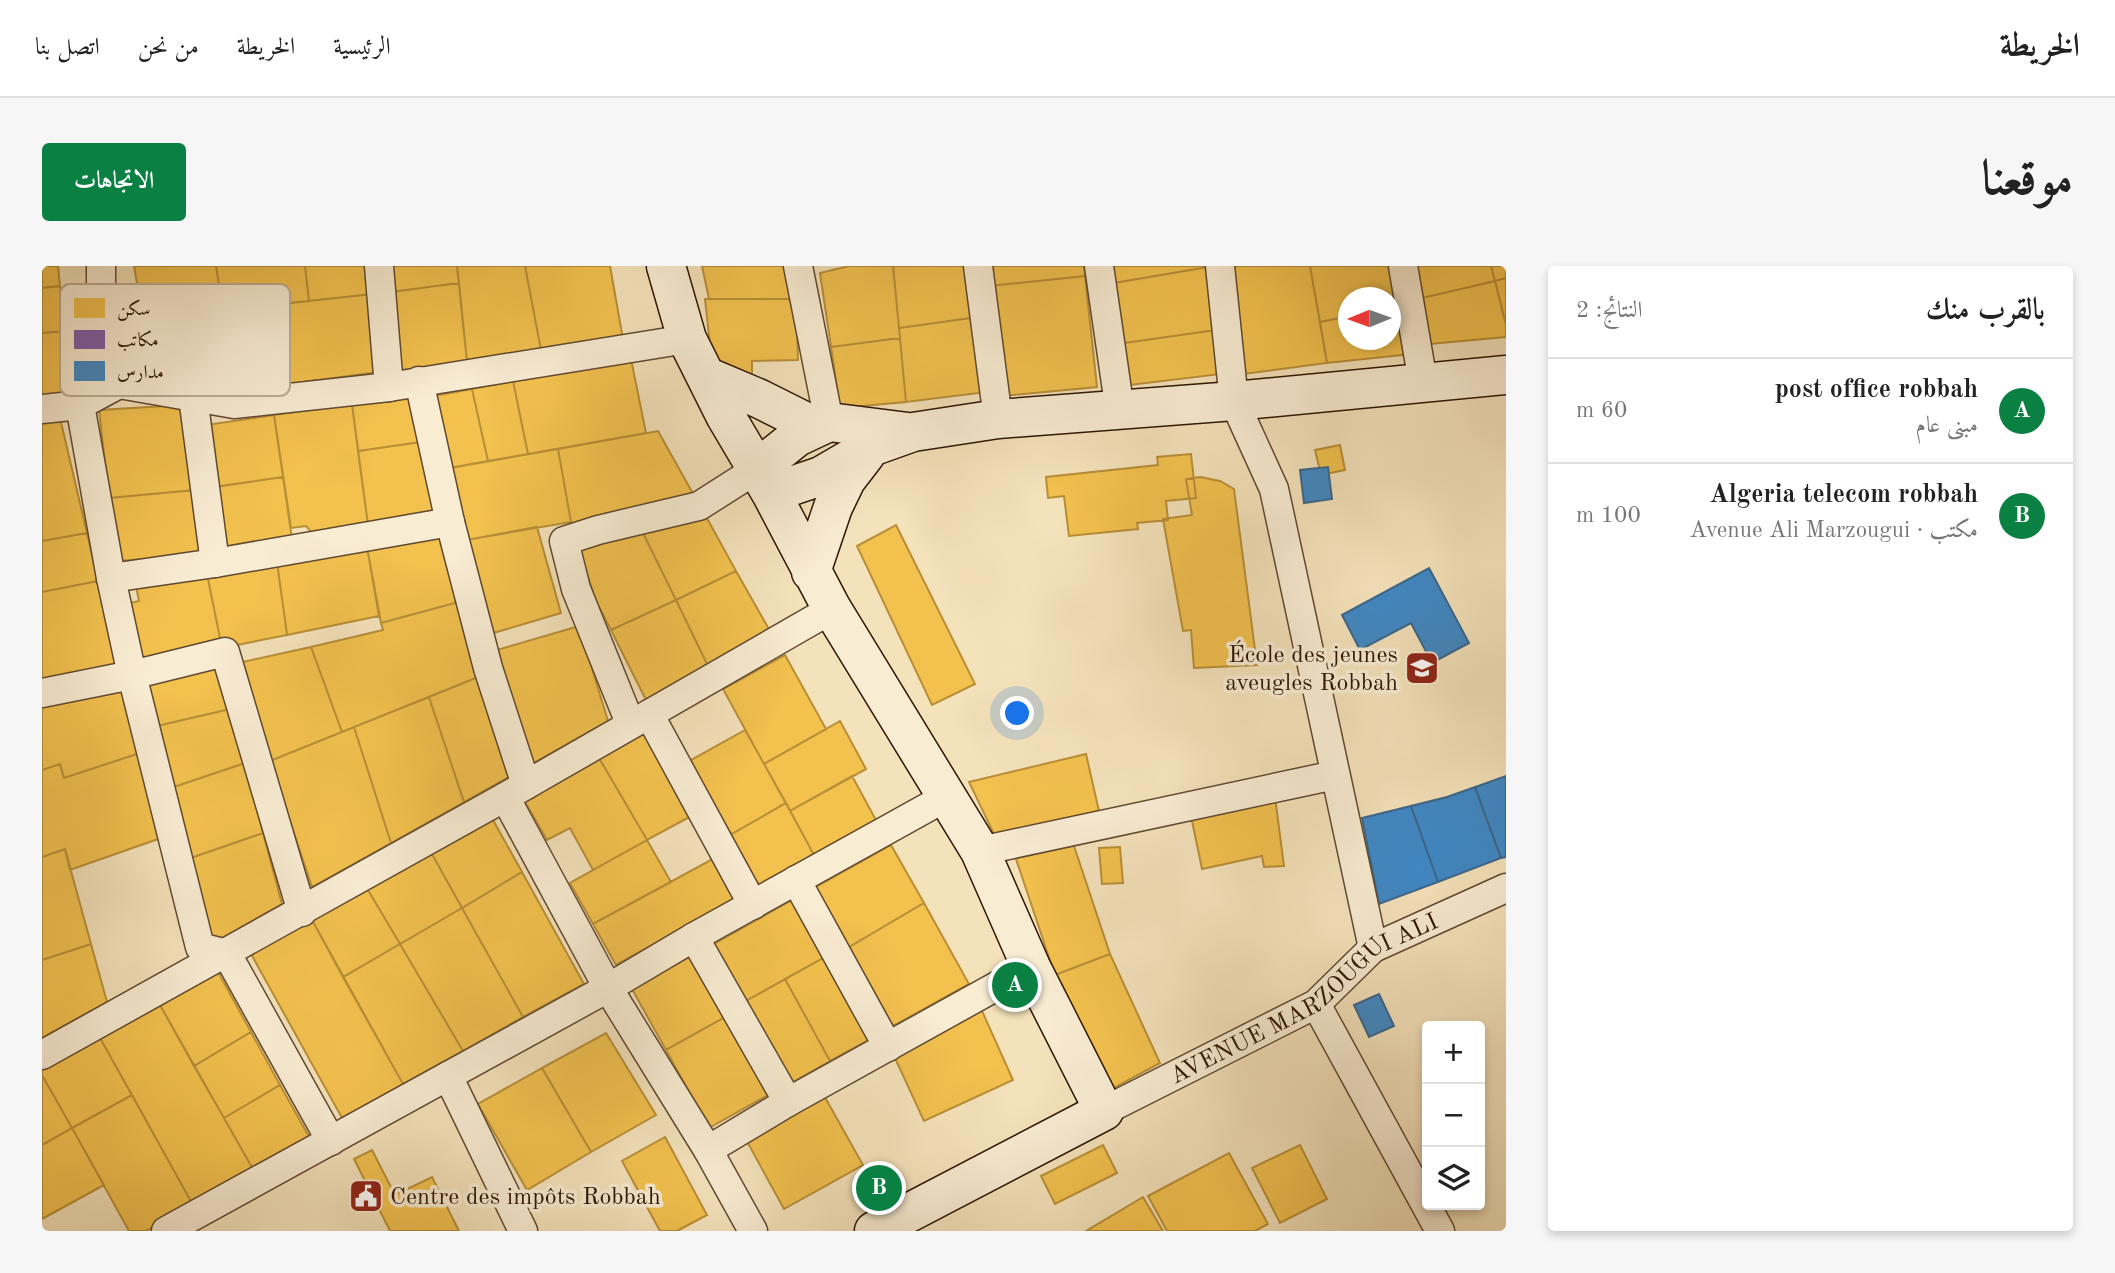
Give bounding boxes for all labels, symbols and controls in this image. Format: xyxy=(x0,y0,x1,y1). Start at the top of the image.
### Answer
text: الخريطة xyxy=(2000,31,2080,64)
text: اتصل بنا xyxy=(35,36,100,60)
text: من نحن xyxy=(138,36,199,60)
text: الخريطة xyxy=(237,36,295,60)
text: الرئيسية xyxy=(333,36,391,60)
button: الاتجاهات xyxy=(42,143,186,221)
text: موقعنا xyxy=(1981,157,2073,206)
legend xyxy=(60,284,290,396)
north arrow xyxy=(1338,287,1401,350)
text: بالقرب منك xyxy=(1926,296,2045,326)
text: سكن xyxy=(117,299,151,322)
text: النتائج: 2 xyxy=(1576,299,1643,322)
text: مكاتب xyxy=(117,330,159,352)
text: مدارس xyxy=(117,364,164,383)
text: post office robbah xyxy=(1775,377,1978,403)
text: 60 m xyxy=(1576,399,1627,422)
text: A xyxy=(2013,399,2031,422)
text: مبنى عام xyxy=(1916,414,1978,437)
text: Algeria telecom robbah xyxy=(1709,482,1978,508)
text: 100 m xyxy=(1576,504,1641,527)
text: B xyxy=(2014,504,2030,527)
text: مكتب · Avenue Ali Marzougui xyxy=(1690,519,1978,542)
place label: École des jeunes aveugles Robbah xyxy=(1225,640,1398,696)
school or university icon: École des jeunes aveugles Robbah xyxy=(1403,649,1441,687)
your location xyxy=(1000,696,1034,730)
street label: AVENUE MARZOUGUI ALI xyxy=(1167,910,1442,1090)
pin: A xyxy=(992,959,1038,1011)
map controls xyxy=(1422,1021,1485,1210)
button: + xyxy=(1422,1021,1485,1084)
button: − xyxy=(1422,1084,1485,1147)
button: layers xyxy=(1422,1147,1485,1210)
pin: B xyxy=(856,1162,902,1214)
public building icon: Centre des impôts Robbah xyxy=(347,1177,385,1215)
place label: Centre des impôts Robbah xyxy=(390,1186,661,1210)

